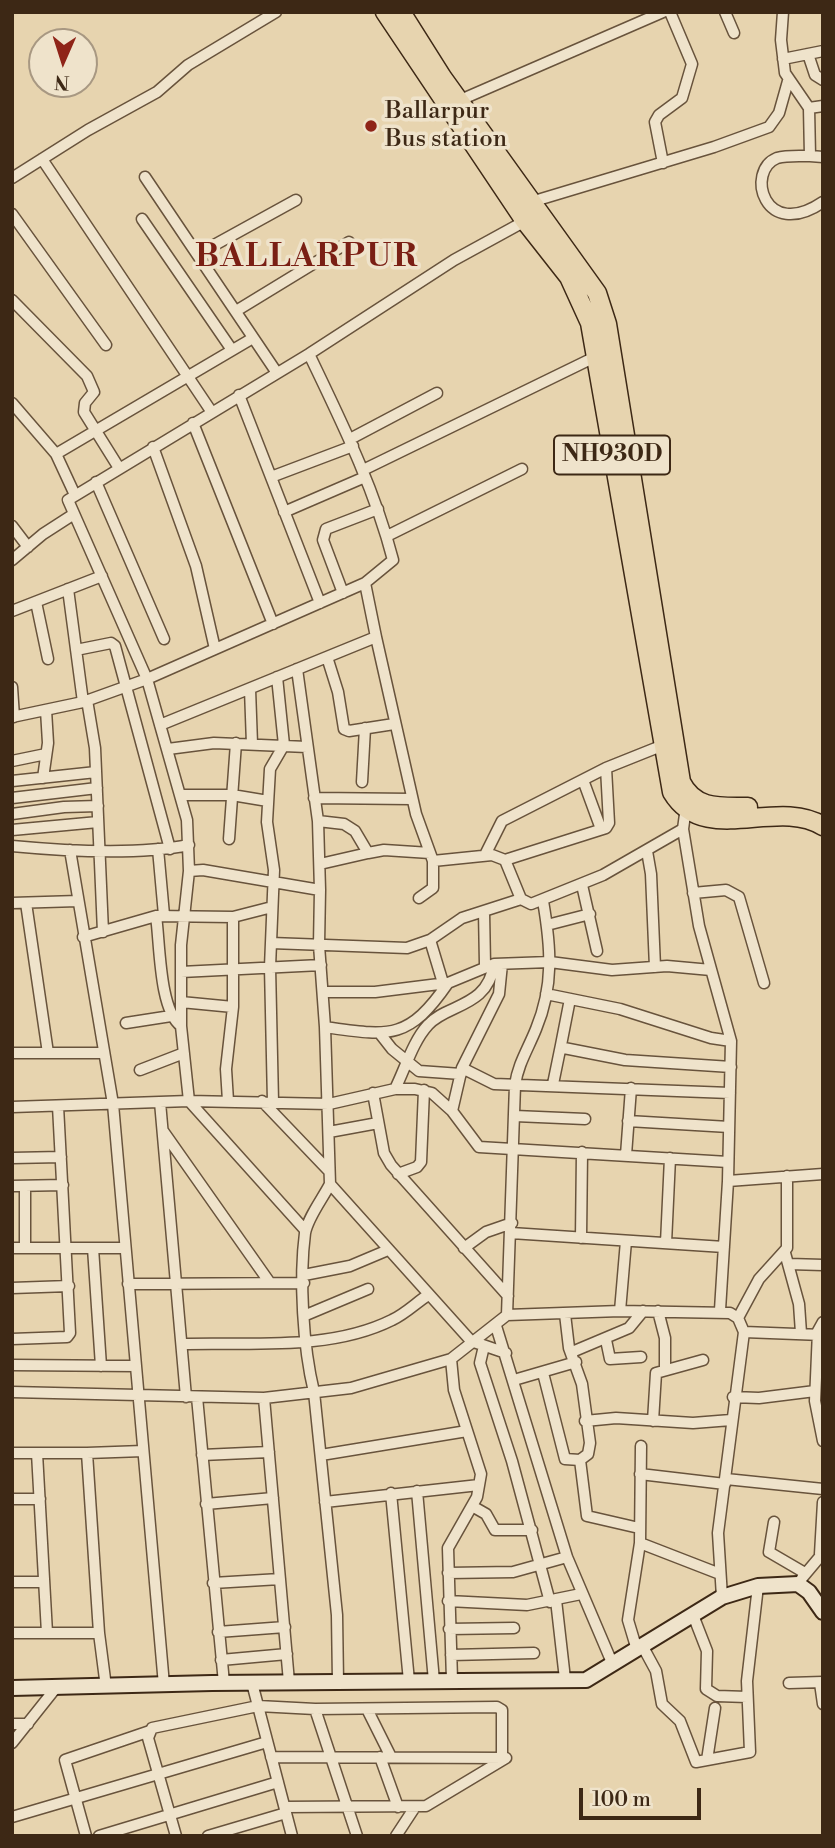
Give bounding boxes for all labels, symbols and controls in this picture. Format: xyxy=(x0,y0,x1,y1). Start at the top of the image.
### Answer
north arrow xyxy=(28,28,98,98)
text: N xyxy=(54,70,70,94)
place label: Ballarpur Bus station xyxy=(385,98,507,154)
marker: Ballarpur Bus station xyxy=(363,118,379,134)
district label: BALLARPUR xyxy=(196,239,418,277)
road number: NH930D xyxy=(554,436,670,475)
scale bar xyxy=(583,1774,706,1818)
text: 100 m xyxy=(592,1787,651,1813)

